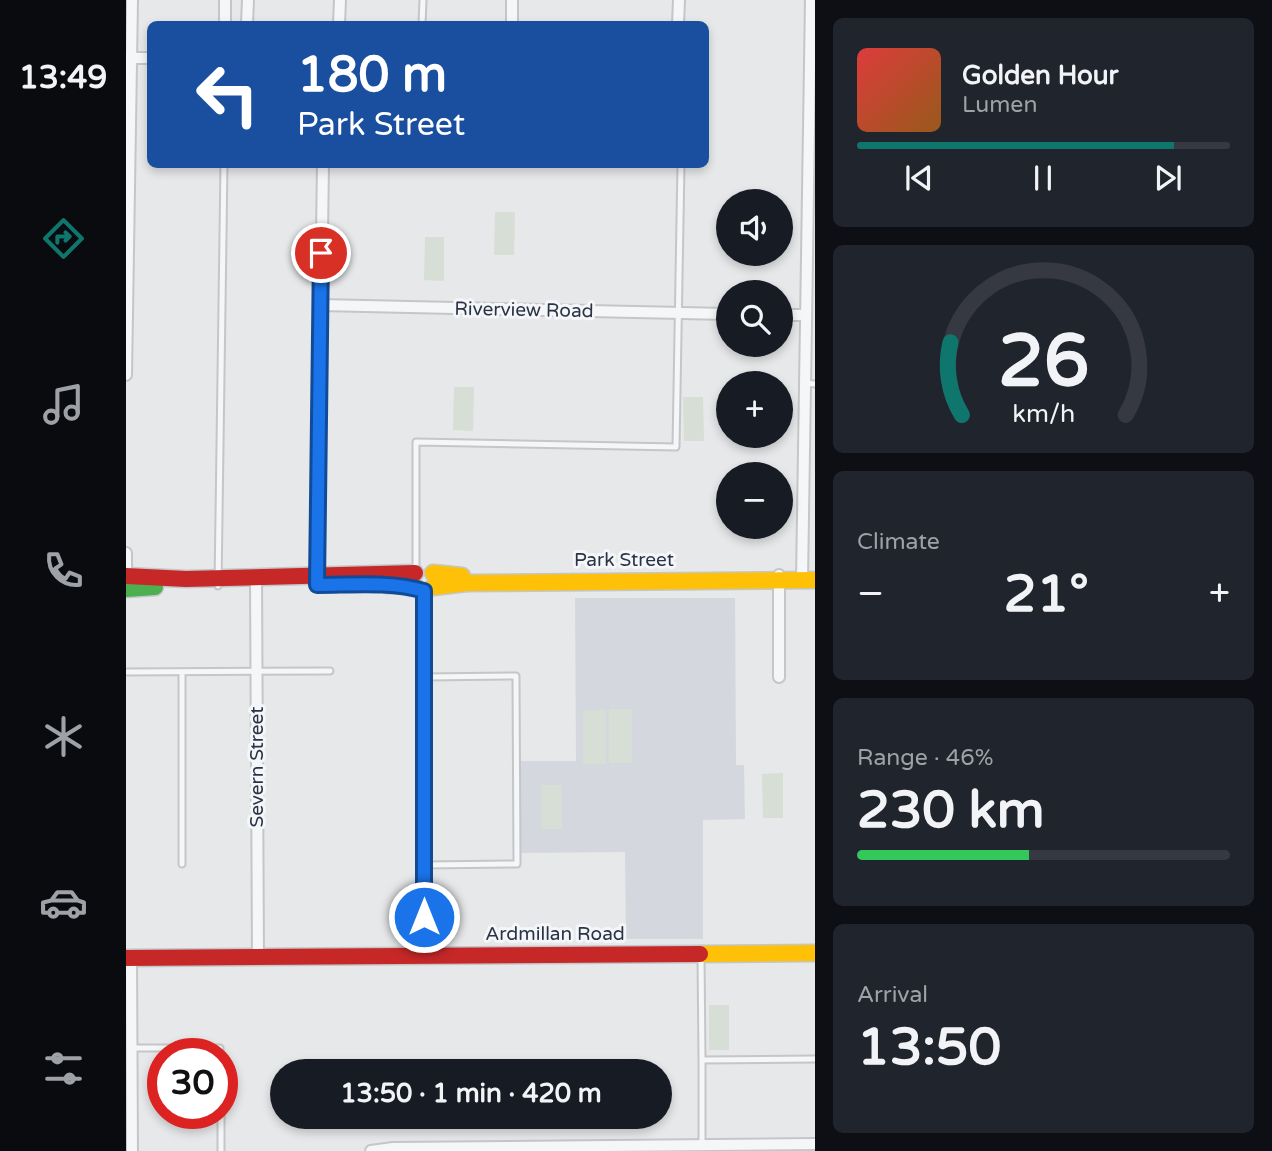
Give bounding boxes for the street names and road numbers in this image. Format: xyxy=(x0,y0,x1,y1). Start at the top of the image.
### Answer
street label: Riverview Road xyxy=(454,298,594,322)
street label: Park Street xyxy=(574,549,674,571)
street label: Severn Street xyxy=(246,706,268,828)
street label: Ardmillan Road xyxy=(485,923,625,945)

